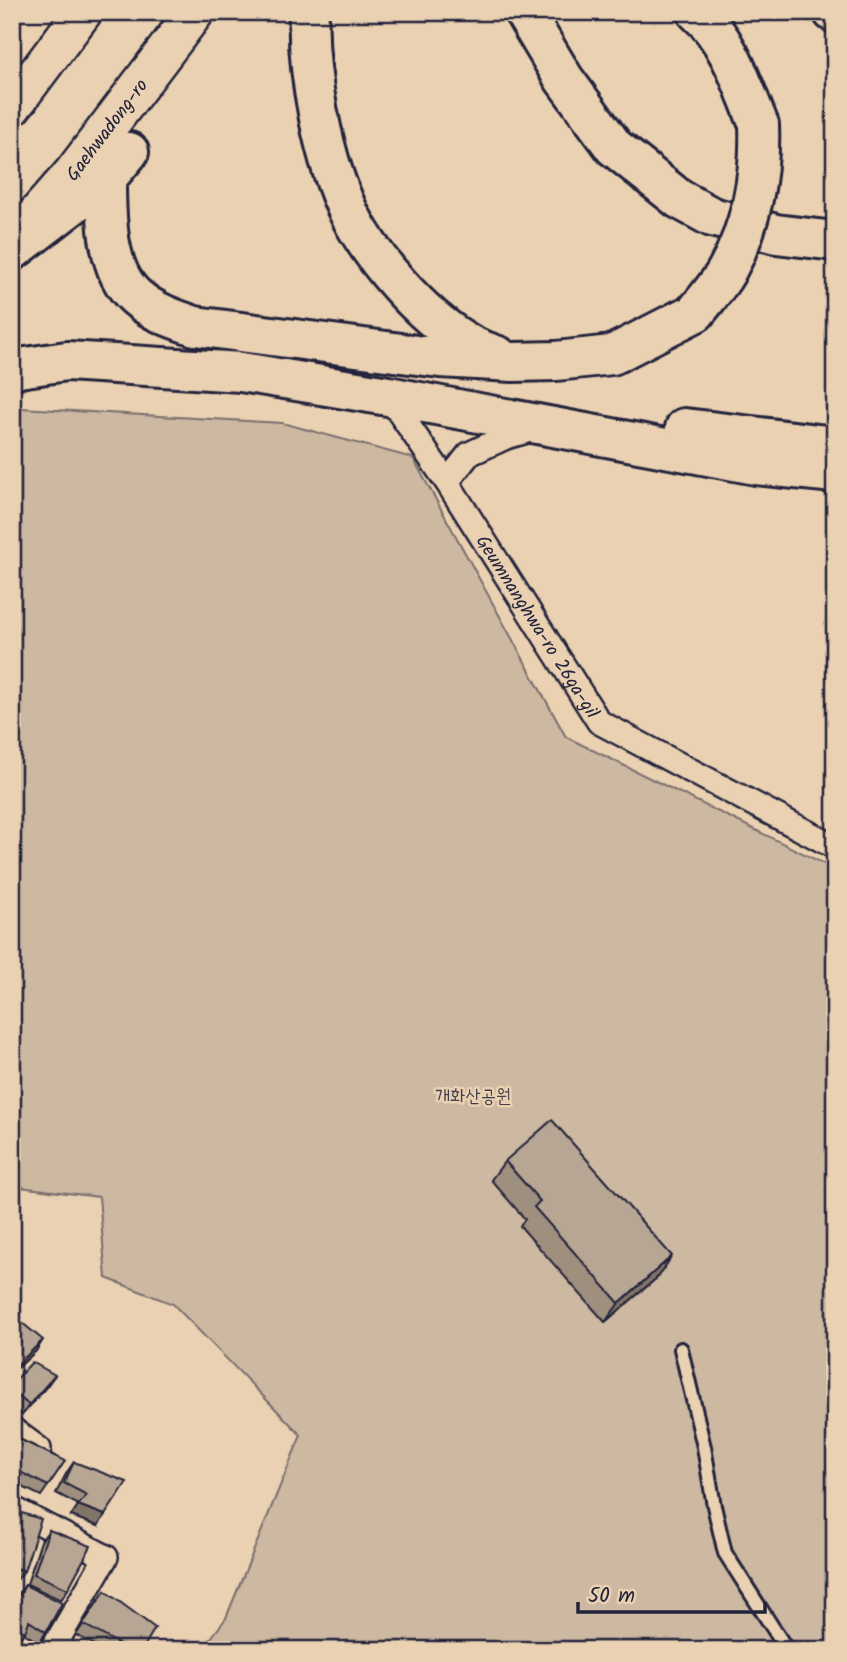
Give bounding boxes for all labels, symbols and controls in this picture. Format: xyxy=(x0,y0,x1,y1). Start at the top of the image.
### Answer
street label: Gaehwadong-ro xyxy=(59,73,157,189)
street label: Geumnanghwa-ro 26ga-gil xyxy=(467,530,606,725)
park label: 개화산공원 xyxy=(435,1082,511,1112)
scale bar xyxy=(578,1571,765,1615)
text: 50 m xyxy=(588,1580,635,1613)

